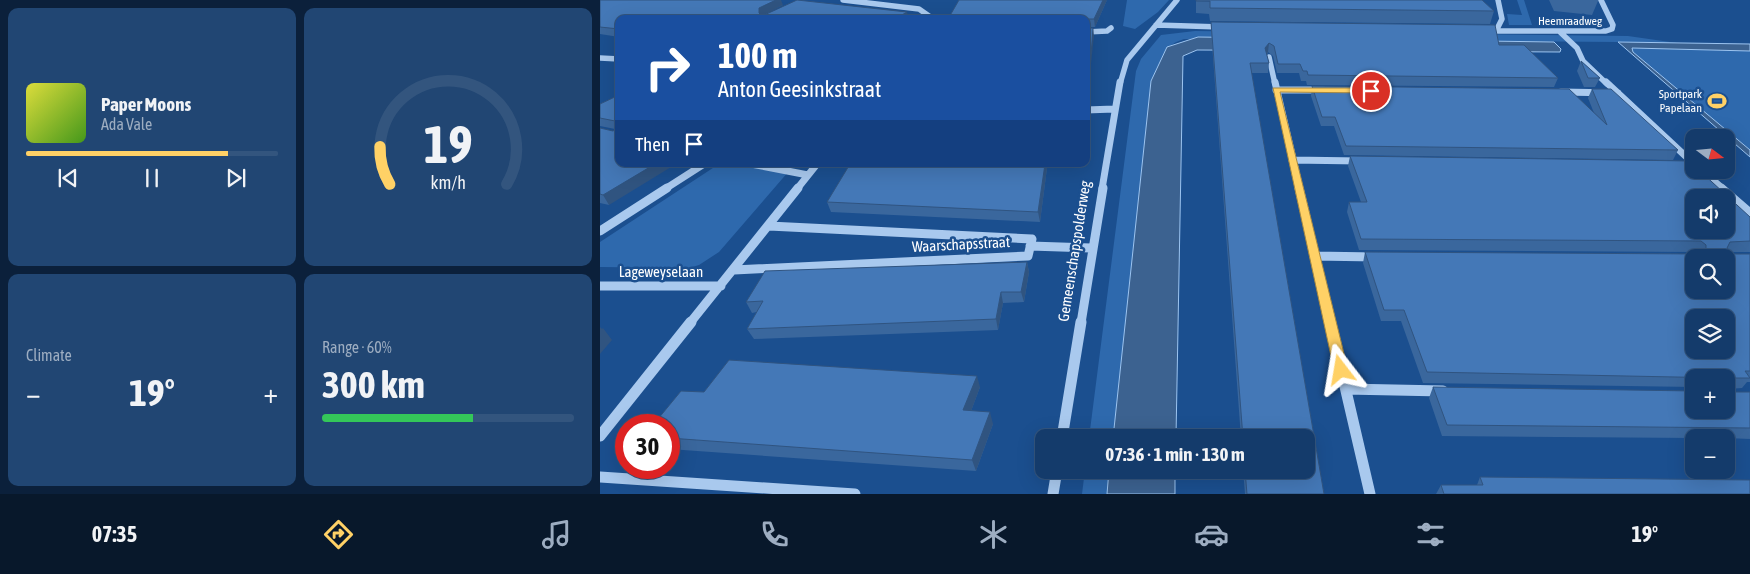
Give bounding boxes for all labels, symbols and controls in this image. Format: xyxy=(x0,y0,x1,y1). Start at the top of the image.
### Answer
street label: Heemraadweg xyxy=(1538,14,1603,28)
icon: right xyxy=(635,35,700,100)
text: 100 m xyxy=(718,35,797,75)
pin xyxy=(1350,70,1392,112)
text: Anton Geesinkstraat xyxy=(718,76,881,102)
icon: arrive xyxy=(1357,77,1385,105)
place label: Sportpark Papelaan xyxy=(1659,87,1703,115)
sports icon: Sportpark Papelaan xyxy=(1706,90,1728,112)
text: Paper Moons xyxy=(101,93,191,115)
text: 19 xyxy=(424,114,472,174)
text: Ada Vale xyxy=(101,115,152,133)
north arrow xyxy=(1685,129,1735,179)
map controls xyxy=(1685,129,1735,479)
icon: arrive xyxy=(680,130,708,158)
text: Then xyxy=(635,133,670,155)
icon: previous xyxy=(54,164,82,192)
icon: pause xyxy=(138,164,166,192)
icon: next xyxy=(222,164,250,192)
text: km/h xyxy=(430,172,466,193)
street label: Gemeenschapspolderweg xyxy=(1054,179,1094,323)
button: sound xyxy=(1685,189,1735,239)
street label: Waarschapsstraat xyxy=(911,233,1011,255)
button: search xyxy=(1685,249,1735,299)
street label: Lageweyselaan xyxy=(619,263,703,280)
button: layers xyxy=(1685,309,1735,359)
text: Range · 60% xyxy=(322,338,392,356)
position arrow xyxy=(1314,343,1366,395)
text: Climate xyxy=(26,346,72,364)
text: 300 km xyxy=(322,363,425,406)
button: + xyxy=(1685,369,1735,419)
text: 19° xyxy=(129,371,175,414)
text: − xyxy=(26,377,41,409)
text: + xyxy=(263,377,278,409)
speed limit sign: 30 xyxy=(615,414,680,479)
button: − xyxy=(1685,429,1735,479)
text: 07:36 · 1 min · 130 m xyxy=(1105,443,1245,465)
icon: directions xyxy=(321,517,356,552)
icon: music xyxy=(539,517,574,552)
icon: phone xyxy=(757,517,792,552)
icon: climate xyxy=(976,517,1011,552)
icon: car xyxy=(1194,517,1229,552)
icon: filters xyxy=(1413,517,1448,552)
text: 07:35 xyxy=(92,521,137,547)
text: 19° xyxy=(1631,521,1658,547)

